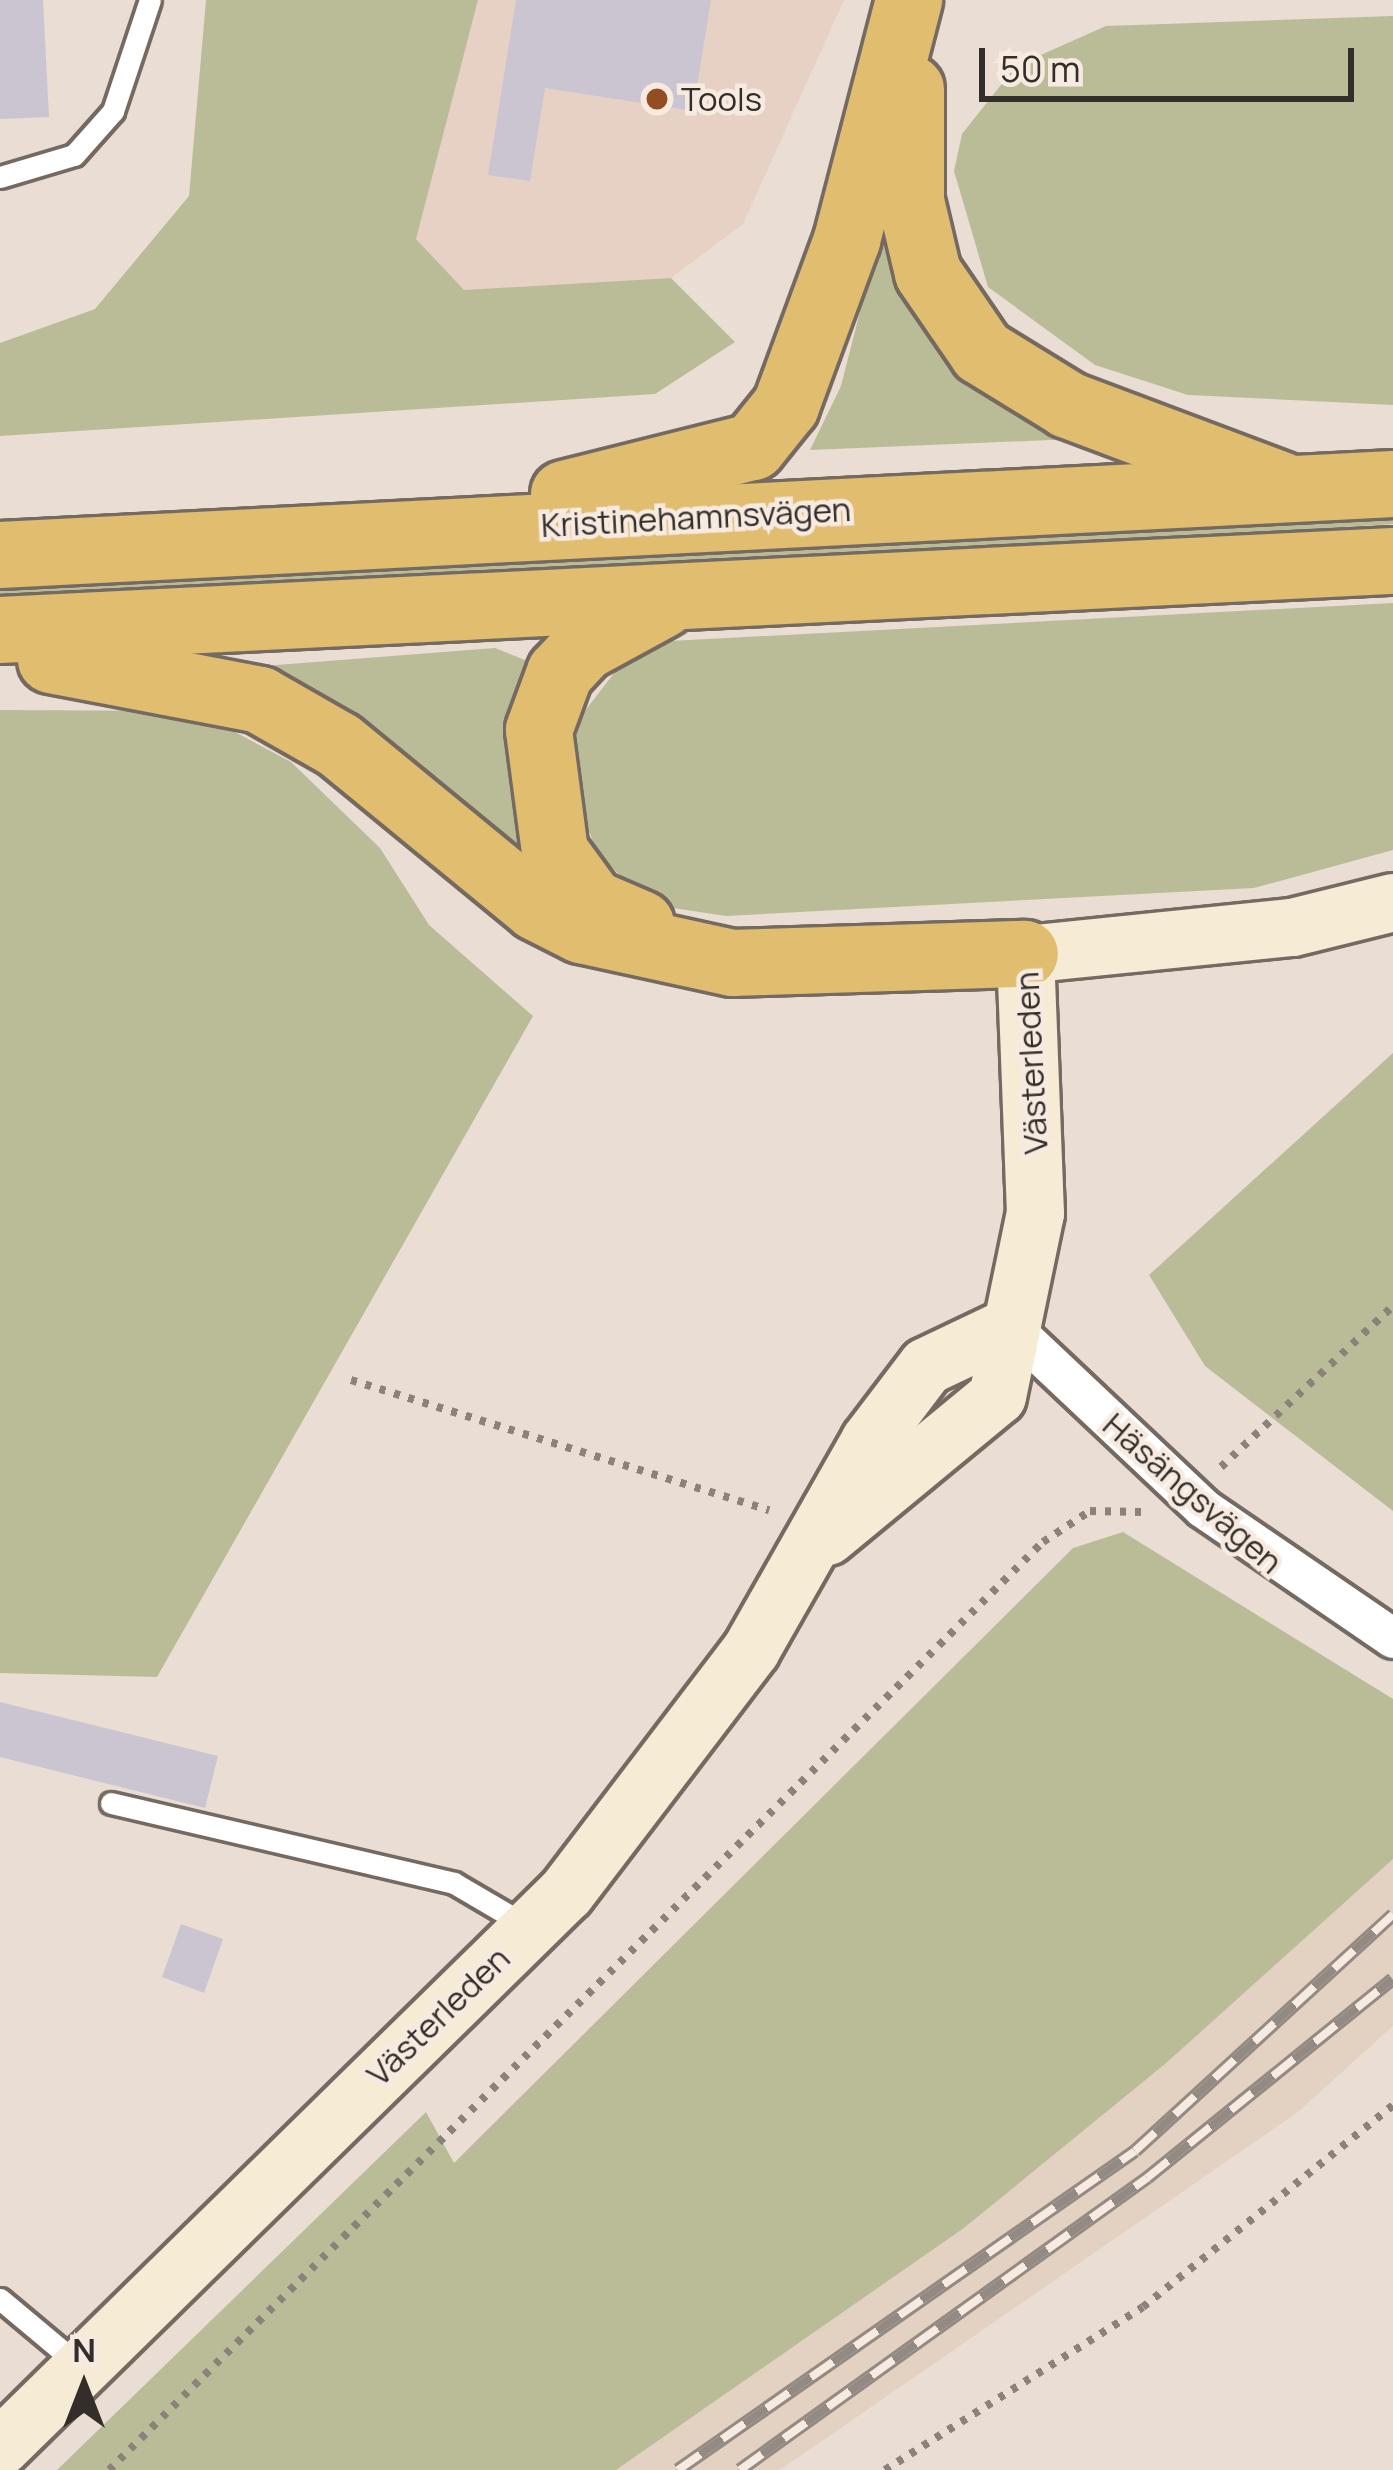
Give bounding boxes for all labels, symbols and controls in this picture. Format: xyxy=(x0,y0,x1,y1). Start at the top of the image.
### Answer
scale bar xyxy=(985,24,1360,98)
text: 50 m xyxy=(1000,44,1080,93)
place label: Tools xyxy=(681,79,762,119)
marker: Tools xyxy=(644,86,670,112)
street label: Kristinehamnsvägen xyxy=(540,489,852,545)
street label: Västerleden xyxy=(1006,971,1056,1155)
street label: Häsängsvägen xyxy=(1095,1404,1291,1582)
street label: Västerleden xyxy=(359,1938,517,2094)
north arrow xyxy=(24,2326,144,2446)
text: N xyxy=(72,2327,96,2372)

